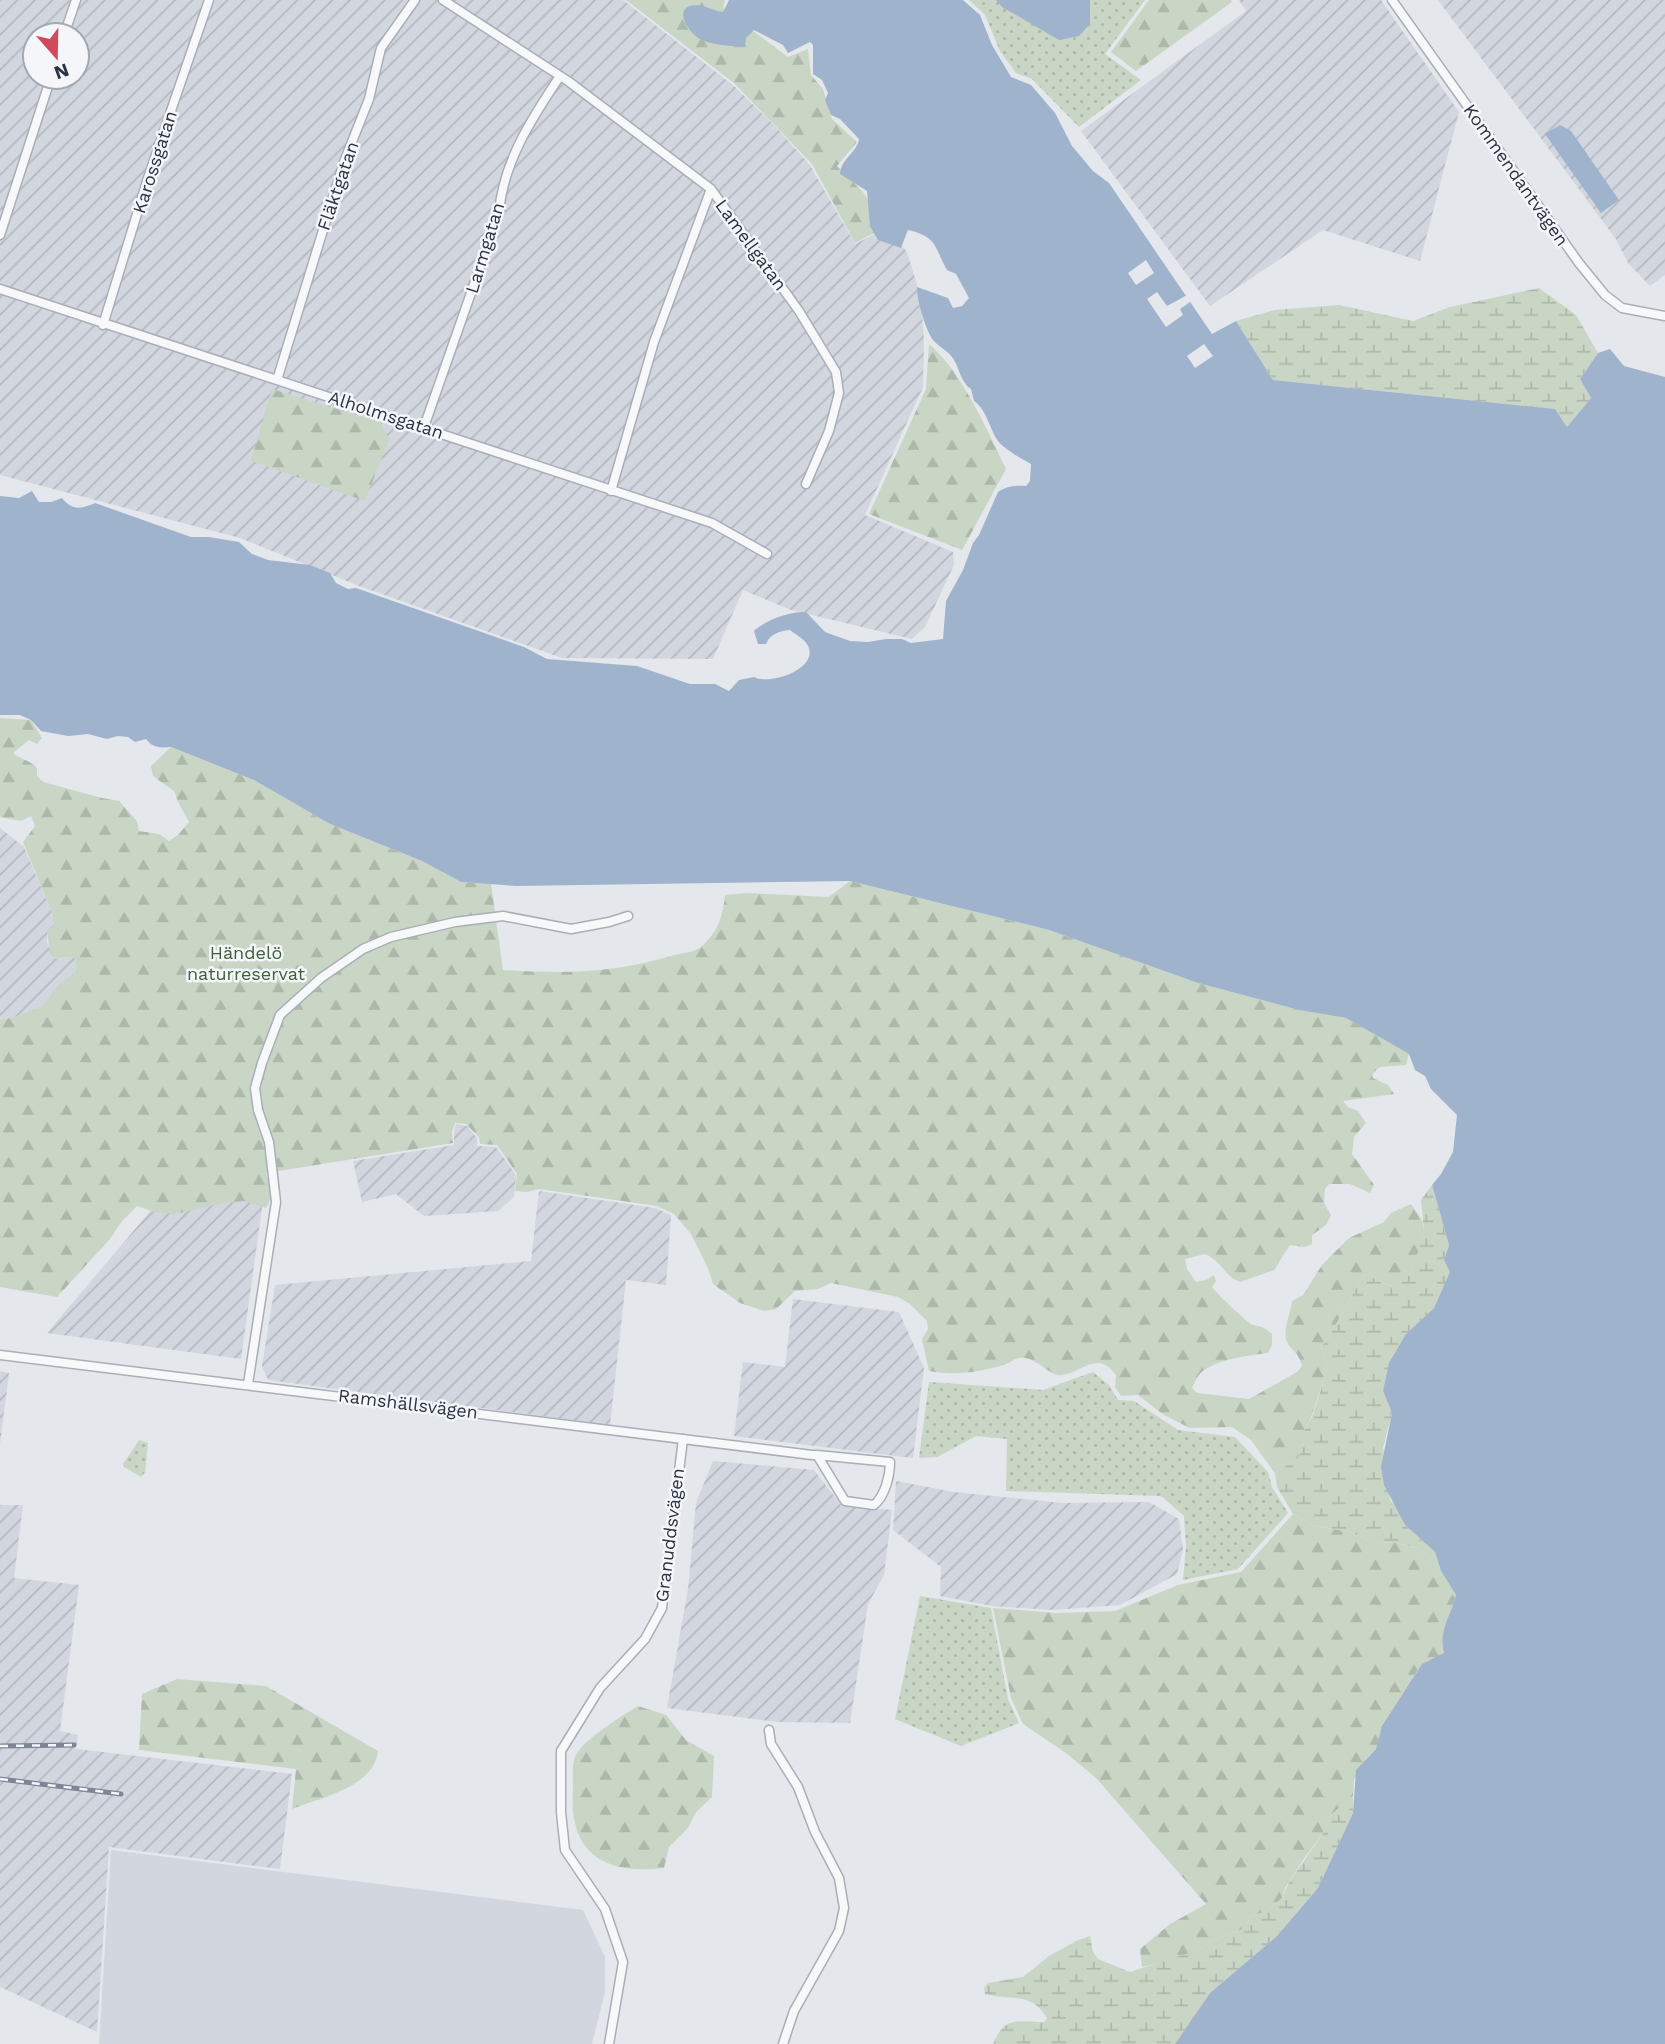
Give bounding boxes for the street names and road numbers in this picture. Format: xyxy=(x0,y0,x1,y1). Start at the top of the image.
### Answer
street label: Kommendantvägen xyxy=(1460,100,1573,250)
street label: Karossgatan xyxy=(128,108,181,216)
street label: Fläktgatan xyxy=(313,139,363,233)
street label: Lamellgatan xyxy=(711,195,792,294)
street label: Larmgatan xyxy=(461,200,508,296)
street label: Alholmsgatan xyxy=(326,386,446,443)
street label: Ramshällsvägen xyxy=(337,1385,479,1423)
street label: Granuddsvägen xyxy=(651,1467,688,1603)

